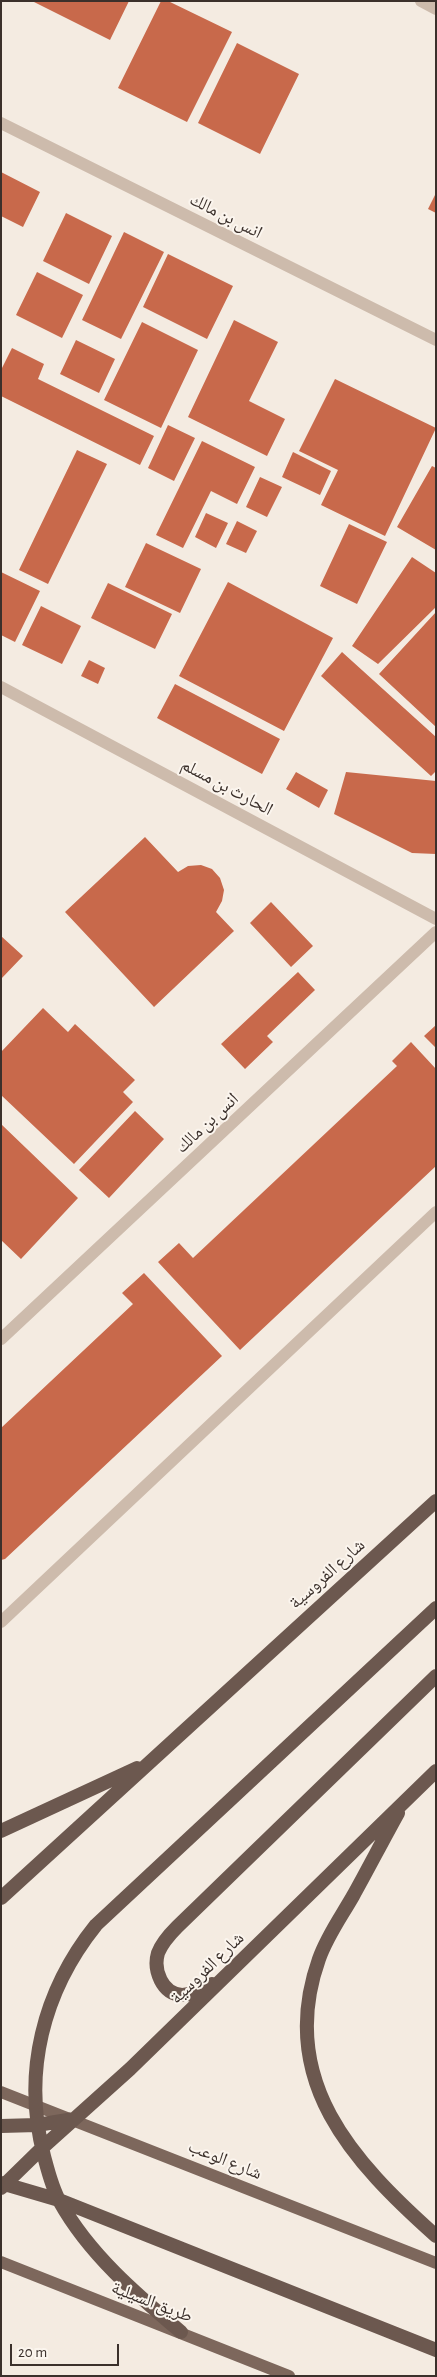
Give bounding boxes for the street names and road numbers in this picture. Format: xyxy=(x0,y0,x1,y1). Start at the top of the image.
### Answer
street label: انس بن مالك xyxy=(186,188,266,244)
street label: الحارث بن مسلم xyxy=(177,754,277,820)
street label: انس بن مالك xyxy=(171,1088,243,1158)
street label: شارع الفروسية xyxy=(285,1534,369,1614)
street label: شارع الفروسية xyxy=(166,1927,248,2009)
street label: شارع الوعب xyxy=(185,2135,265,2185)
street label: طريق السيلية xyxy=(108,2277,196,2327)

